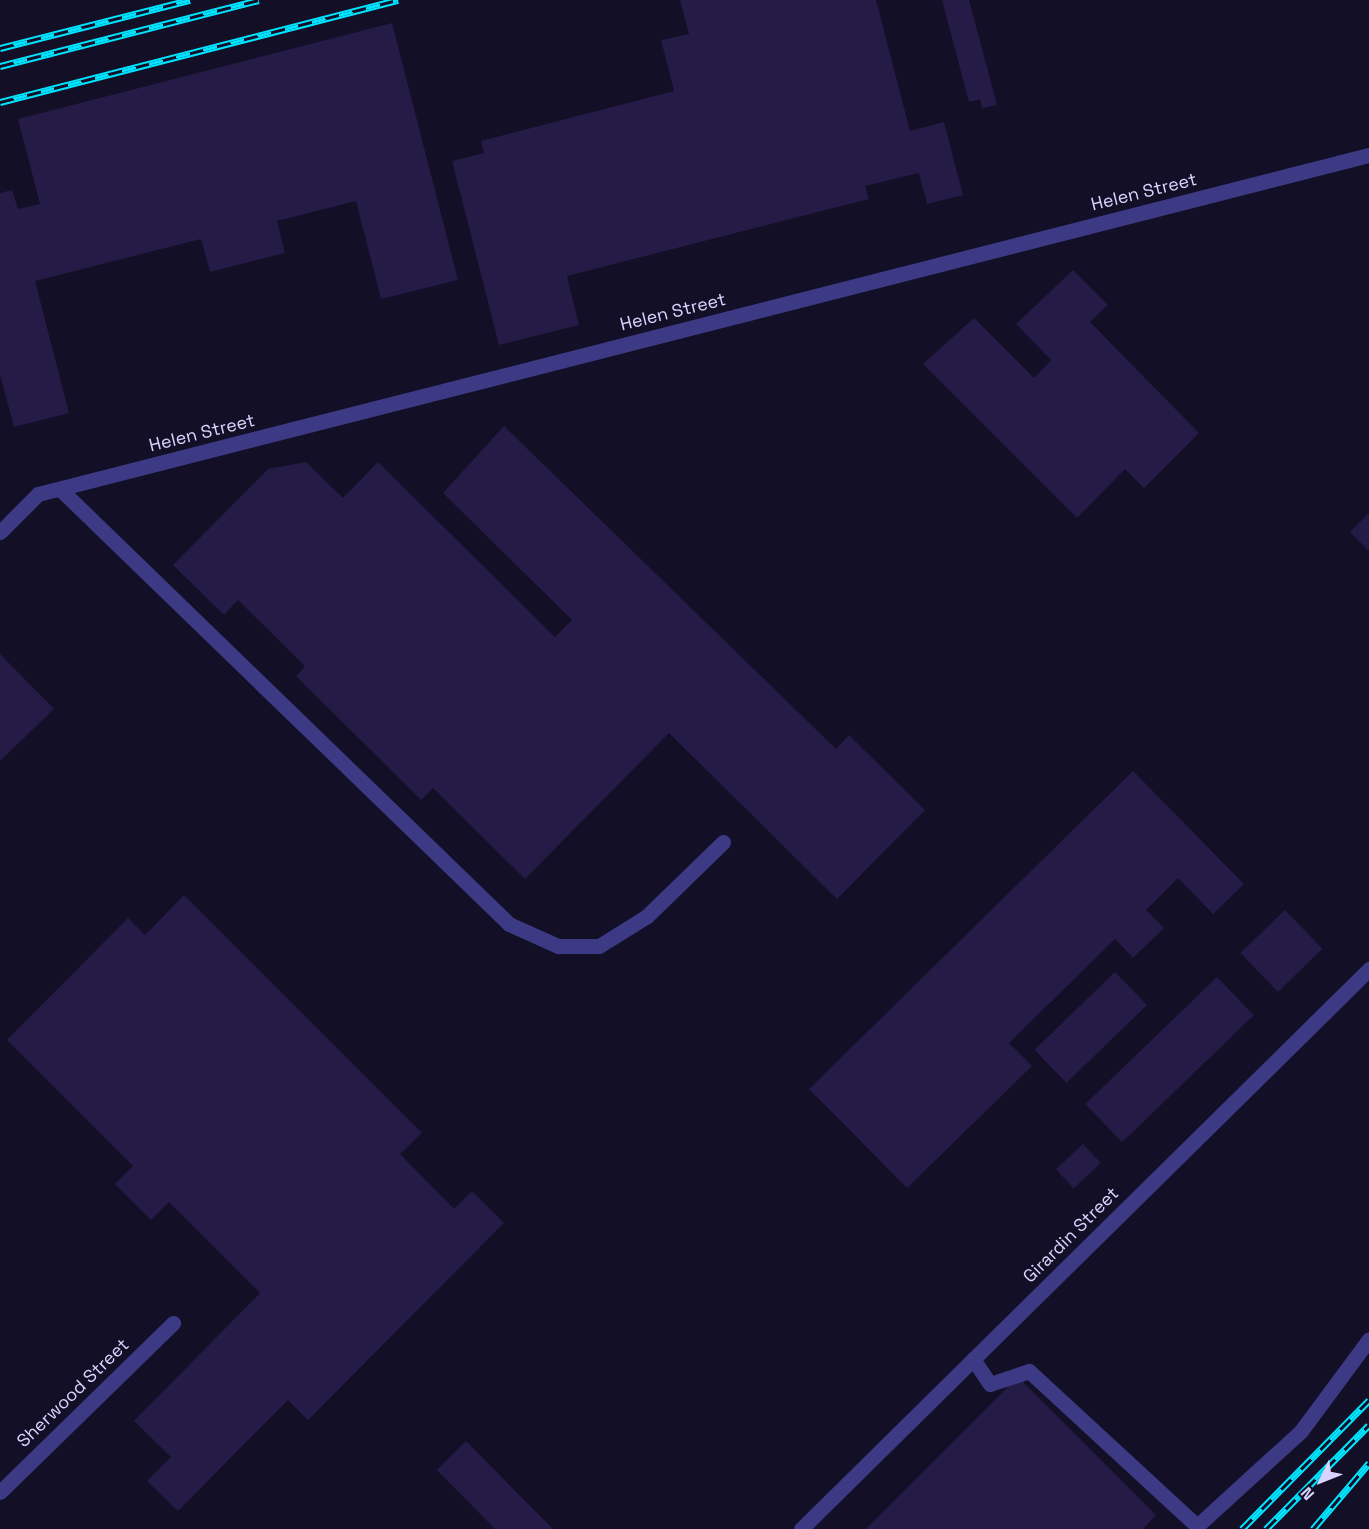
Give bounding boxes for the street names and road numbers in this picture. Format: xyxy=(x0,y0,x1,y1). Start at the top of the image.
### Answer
street label: Helen Street xyxy=(1089,168,1199,216)
street label: Helen Street xyxy=(618,288,728,336)
street label: Helen Street xyxy=(147,409,257,457)
street label: Girardin Street xyxy=(1019,1183,1123,1287)
street label: Sherwood Street xyxy=(13,1334,133,1452)

